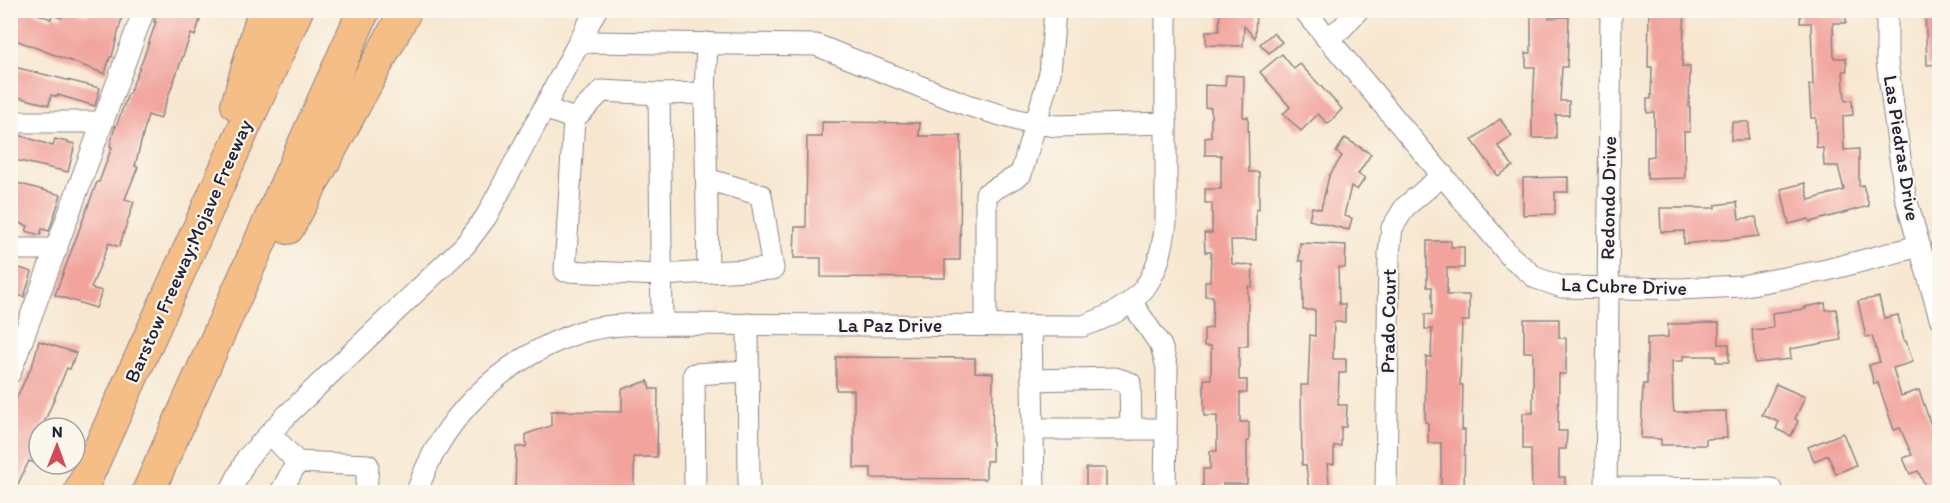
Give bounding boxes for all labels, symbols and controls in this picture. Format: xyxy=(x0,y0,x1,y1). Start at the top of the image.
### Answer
street label: Las Piedras Drive xyxy=(1879,73,1925,223)
street label: Barstow Freeway;Mojave Freeway xyxy=(119,115,257,386)
street label: Redondo Drive xyxy=(1595,136,1621,260)
street label: Prado Court xyxy=(1375,268,1401,374)
street label: La Cubre Drive xyxy=(1561,272,1687,300)
street label: La Paz Drive xyxy=(838,313,942,337)
north arrow xyxy=(27,416,87,476)
text: N xyxy=(52,422,63,441)

